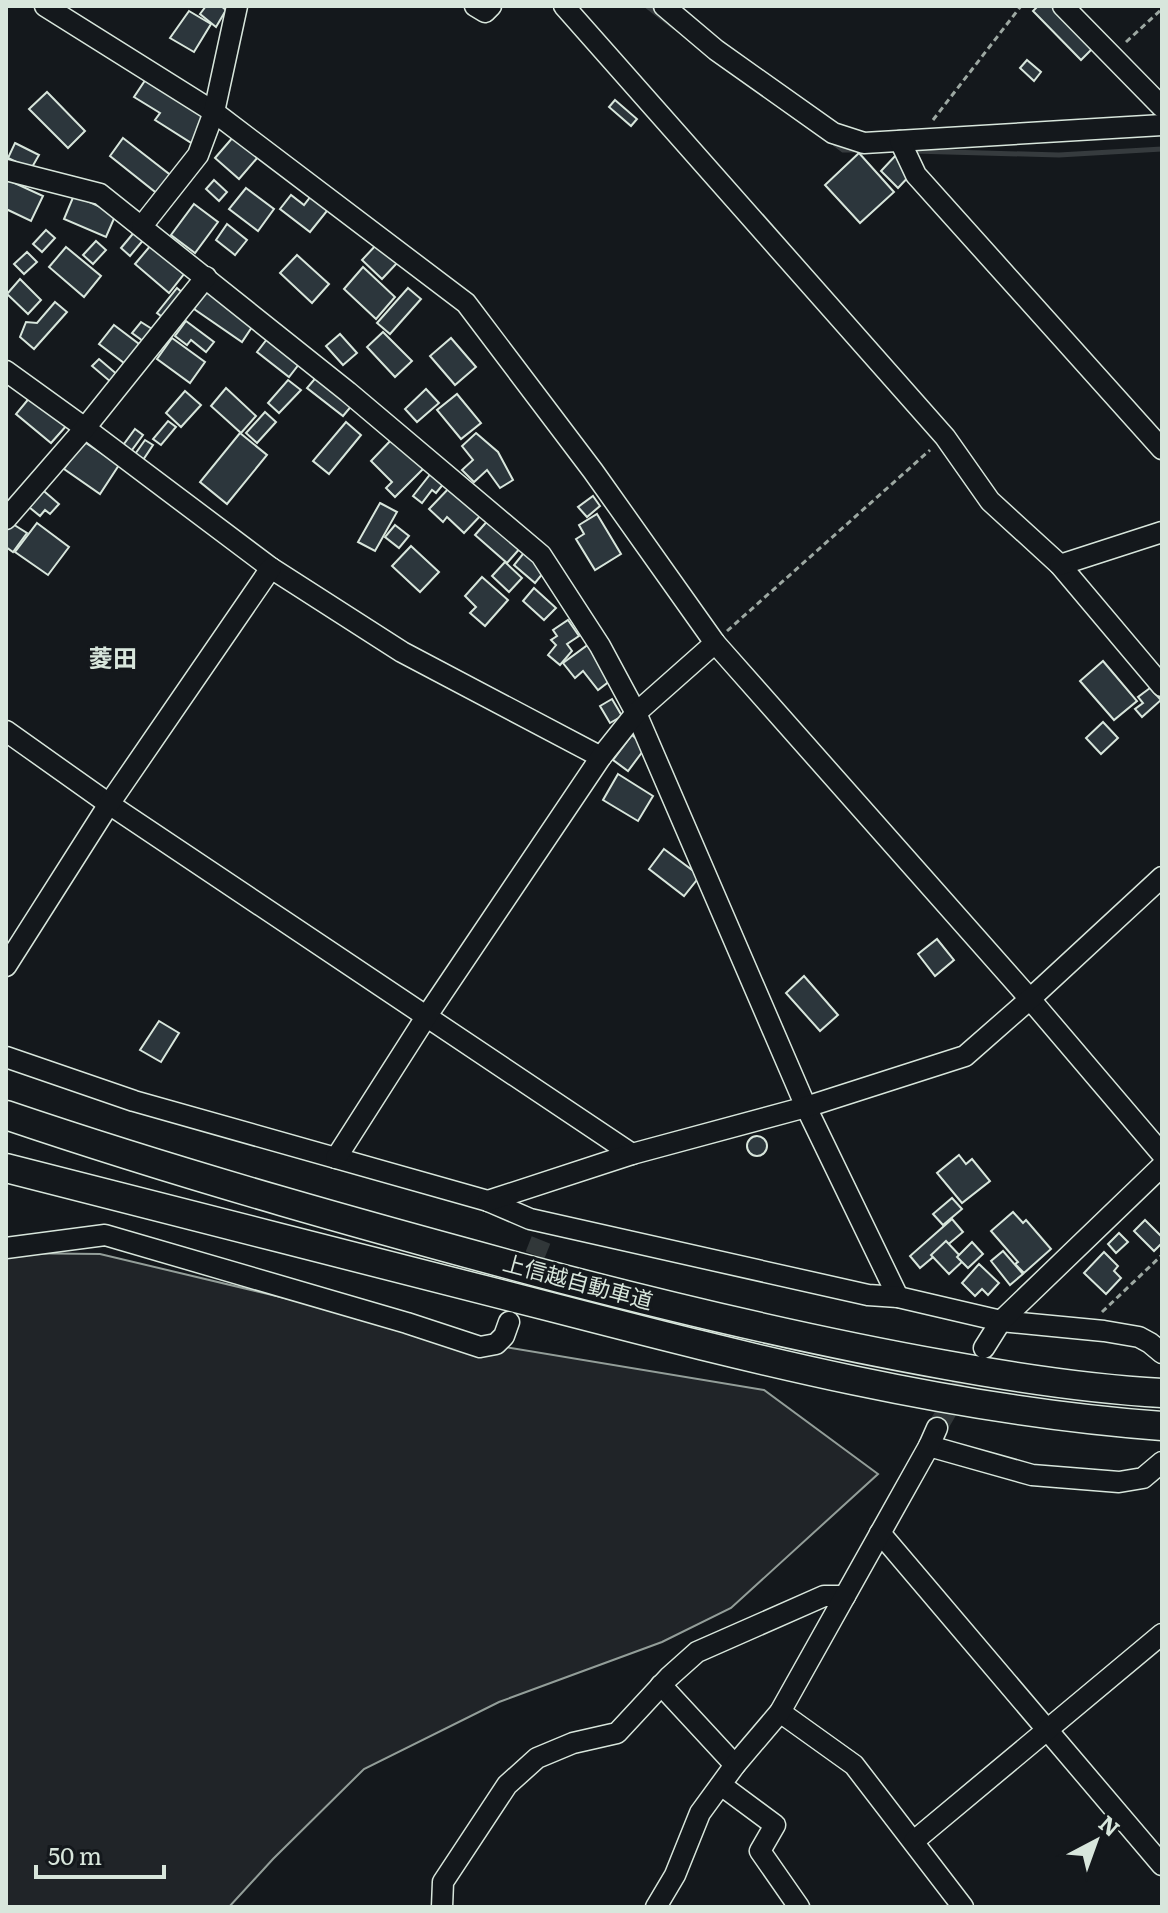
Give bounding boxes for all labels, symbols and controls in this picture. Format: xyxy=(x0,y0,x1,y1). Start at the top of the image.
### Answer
district label: 菱田 xyxy=(89,639,137,674)
street label: 上信越自動車道 xyxy=(500,1245,657,1316)
north arrow xyxy=(1056,1801,1136,1881)
text: N xyxy=(1092,1806,1128,1843)
scale bar xyxy=(36,1829,164,1879)
text: 50 m xyxy=(48,1837,102,1872)

